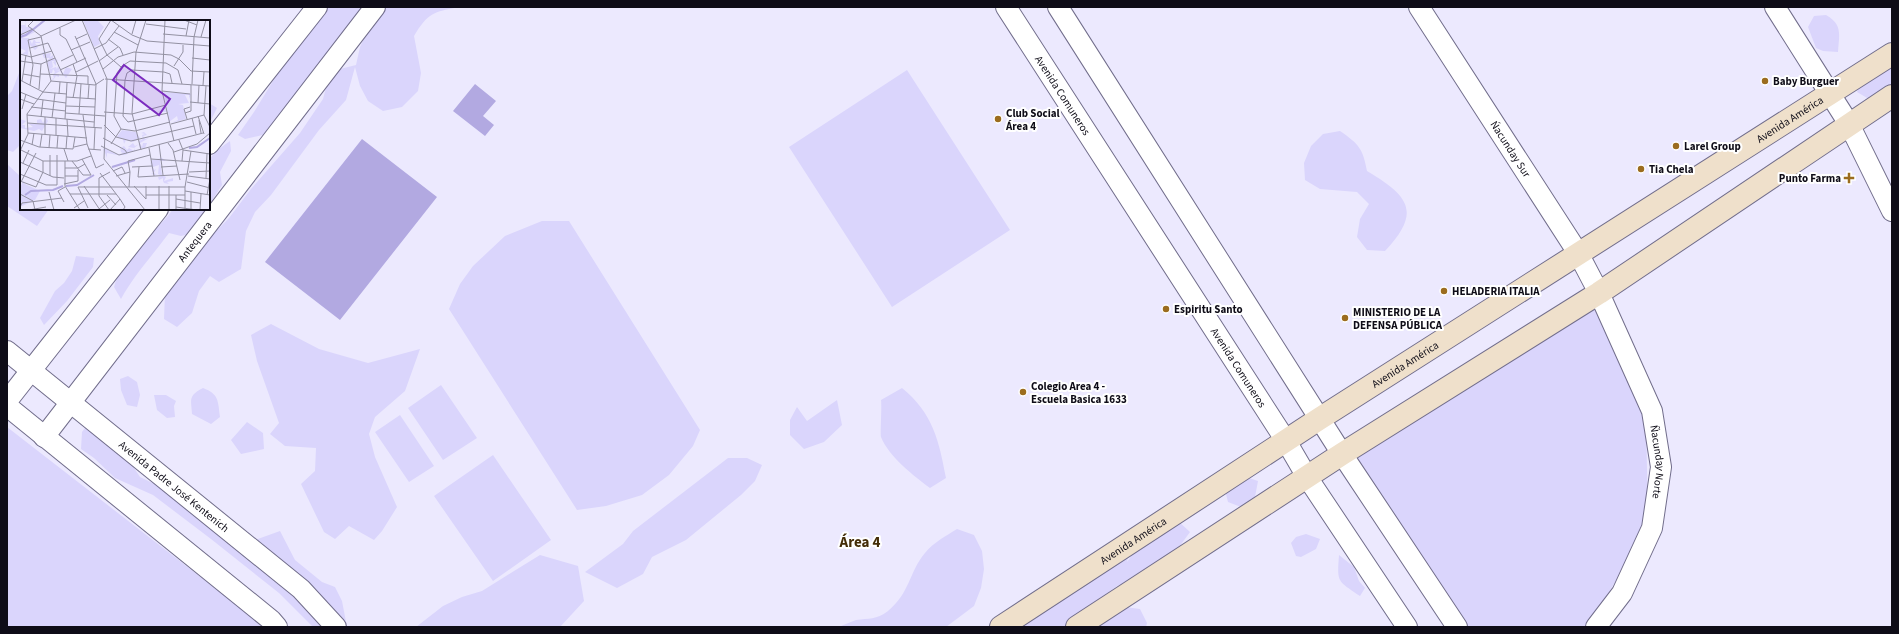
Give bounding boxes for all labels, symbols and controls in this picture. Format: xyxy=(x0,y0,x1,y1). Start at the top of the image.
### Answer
inset map xyxy=(20,20,210,210)
street label: Avenida Comuneros xyxy=(1032,52,1094,138)
place label: Baby Burguer xyxy=(1773,74,1840,89)
marker: Baby Burguer xyxy=(1760,76,1770,86)
street label: Avenida América xyxy=(1753,92,1826,146)
place label: Club Social Área 4 xyxy=(1005,106,1061,134)
marker: Club Social Área 4 xyxy=(993,114,1003,124)
street label: Ńacunday Sur xyxy=(1487,118,1535,180)
place label: Larel Group xyxy=(1684,139,1741,154)
marker: Larel Group xyxy=(1671,141,1681,151)
place label: Tia Chela xyxy=(1649,162,1694,177)
marker: Tia Chela xyxy=(1636,164,1646,174)
place label: Punto Farma xyxy=(1779,171,1841,186)
marker: Punto Farma xyxy=(1844,173,1854,183)
street label: Antequera xyxy=(174,218,215,265)
place label: HELADERIA ITALIA xyxy=(1452,284,1540,299)
marker: HELADERIA ITALIA xyxy=(1439,286,1449,296)
place label: Espiritu Santo xyxy=(1174,302,1243,317)
marker: Espiritu Santo xyxy=(1161,304,1171,314)
place label: MINISTERIO DE LA DEFENSA PÚBLICA xyxy=(1353,305,1443,333)
marker: MINISTERIO DE LA DEFENSA PÚBLICA xyxy=(1340,313,1350,323)
street label: Avenida Comuneros xyxy=(1207,325,1270,411)
street label: Avenida América xyxy=(1369,337,1441,391)
place label: Colegio Area 4 - Escuela Basica 1633 xyxy=(1031,379,1127,407)
marker: Colegio Area 4 - Escuela Basica 1633 xyxy=(1018,387,1028,397)
street label: Ñacunday Norte xyxy=(1647,424,1669,500)
street label: Avenida Padre José Kentenich xyxy=(116,437,232,536)
street label: Avenida América xyxy=(1097,513,1169,568)
district label: Área 4 xyxy=(839,532,880,553)

